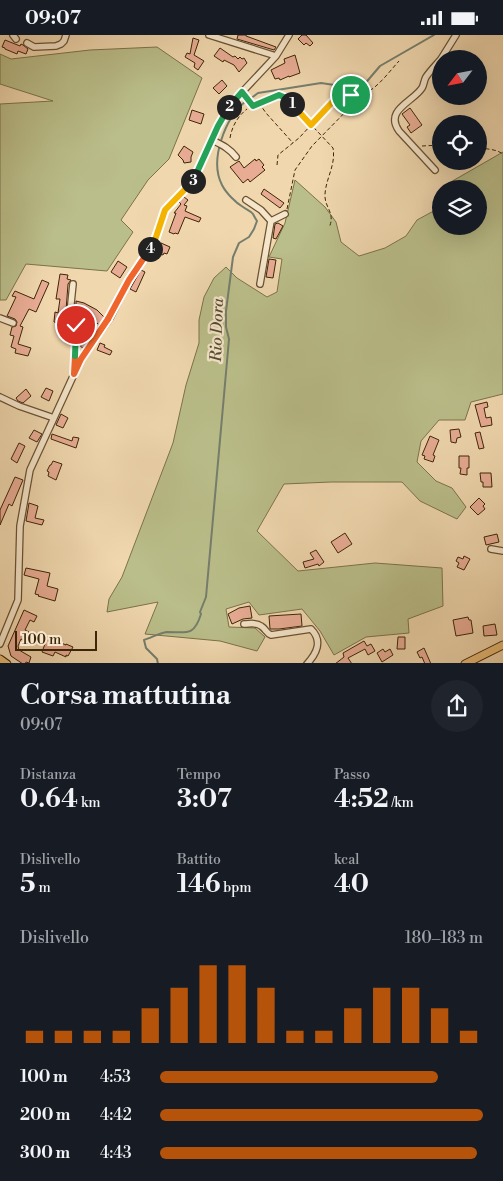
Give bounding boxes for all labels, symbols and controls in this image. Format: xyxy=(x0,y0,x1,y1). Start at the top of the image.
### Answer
text: 09:07 xyxy=(25,6,81,30)
north arrow xyxy=(432,50,488,105)
map controls xyxy=(432,50,487,235)
pin xyxy=(330,74,372,116)
icon: arrive xyxy=(337,81,365,109)
pin: 1 xyxy=(280,91,304,117)
pin: 2 xyxy=(216,95,242,119)
text: 1 xyxy=(289,95,296,113)
text: 2 xyxy=(225,98,234,116)
button: locate xyxy=(432,115,487,170)
pin: 3 xyxy=(180,169,206,193)
text: 3 xyxy=(189,172,198,190)
button: layers xyxy=(432,180,487,235)
pin: 4 xyxy=(138,237,162,261)
text: 4 xyxy=(146,240,155,258)
water label: Rio Dora xyxy=(206,298,228,363)
pin xyxy=(55,304,97,346)
icon: check xyxy=(62,311,90,339)
scale bar xyxy=(15,629,98,652)
text: 100 m xyxy=(22,631,61,649)
text: Corsa mattutina xyxy=(20,678,231,713)
button: share xyxy=(431,680,483,732)
text: 09:07 xyxy=(20,715,62,735)
text: Distanza xyxy=(20,766,76,784)
text: Tempo xyxy=(177,766,221,784)
text: Passo xyxy=(334,766,370,784)
text: 0.64 xyxy=(20,784,78,815)
text: 3:07 xyxy=(177,784,232,815)
text: 4:52 xyxy=(334,784,389,815)
text: km xyxy=(78,794,101,812)
text: /km xyxy=(389,794,414,812)
text: Dislivello xyxy=(20,851,80,869)
text: Battito xyxy=(177,851,221,869)
text: kcal xyxy=(334,851,359,869)
text: 5 xyxy=(20,869,36,900)
text: 146 xyxy=(177,869,220,900)
text: 40 xyxy=(334,869,369,900)
text: m xyxy=(36,879,51,897)
text: bpm xyxy=(220,879,252,897)
text: Dislivello xyxy=(20,928,89,948)
text: 180–183 m xyxy=(405,928,483,948)
text: 100 m xyxy=(20,1067,68,1087)
text: 4:53 xyxy=(100,1067,131,1087)
text: 200 m xyxy=(20,1105,70,1125)
text: 4:42 xyxy=(100,1105,132,1125)
text: 300 m xyxy=(20,1143,70,1163)
text: 4:43 xyxy=(100,1143,132,1163)

